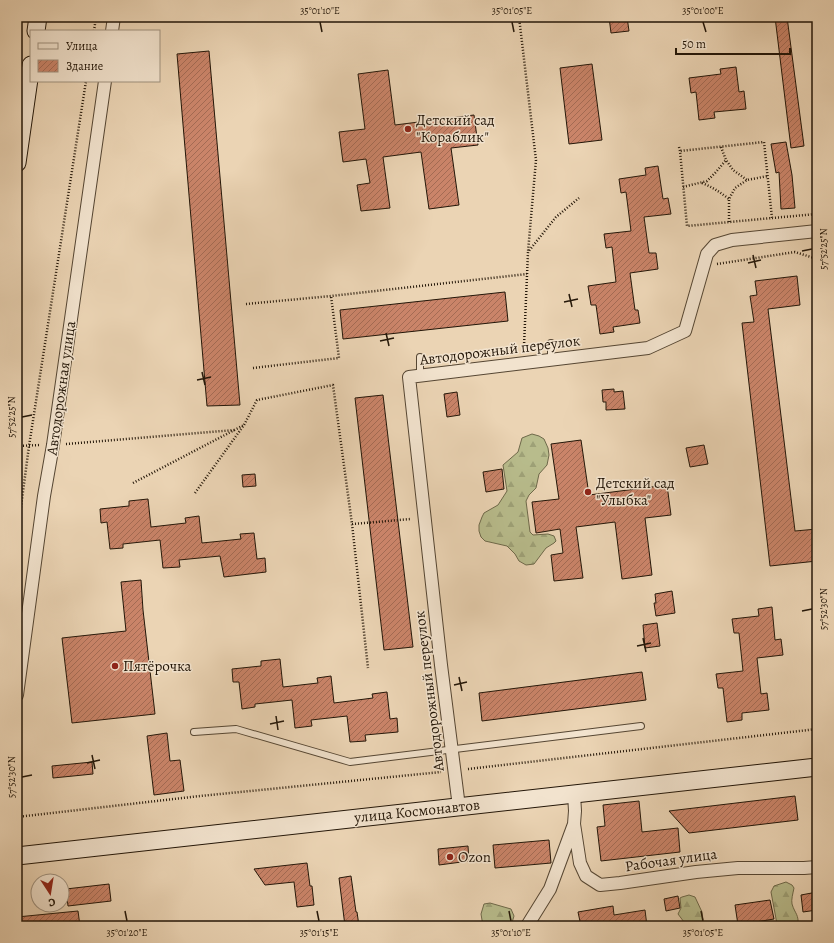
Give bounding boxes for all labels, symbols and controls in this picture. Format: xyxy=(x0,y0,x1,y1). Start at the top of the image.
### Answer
text: 35°01'10"E xyxy=(300,4,340,17)
text: 35°01'05"E xyxy=(492,4,532,17)
text: 35°01'00"E xyxy=(682,4,724,17)
legend xyxy=(30,30,160,82)
scale bar xyxy=(676,30,790,56)
text: 50 m xyxy=(682,36,706,52)
text: Улица xyxy=(66,38,98,54)
text: Здание xyxy=(66,58,103,74)
place label: Детский сад "Кораблик" xyxy=(416,110,495,147)
marker: Детский сад "Кораблик" xyxy=(403,124,413,134)
text: 57°52'25"N xyxy=(817,228,830,270)
street label: Автодорожная улица xyxy=(42,319,80,457)
street label: Автодорожный переулок xyxy=(418,330,582,370)
text: 57°52'25"N xyxy=(5,396,18,438)
place label: Детский сад "Улыбка" xyxy=(596,473,675,510)
marker: Детский сад "Улыбка" xyxy=(583,487,593,497)
text: 57°52'30"N xyxy=(817,588,830,630)
street label: Автодорожный переулок xyxy=(409,609,449,773)
place label: Пятёрочка xyxy=(123,656,192,676)
marker: Пятёрочка xyxy=(110,661,120,671)
text: 57°52'30"N xyxy=(5,756,18,798)
street label: улица Космонавтов xyxy=(352,794,481,828)
street label: Рабочая улица xyxy=(624,844,718,876)
place label: Ozon xyxy=(458,847,491,867)
marker: Ozon xyxy=(445,852,455,862)
north arrow xyxy=(30,873,70,913)
text: С xyxy=(47,894,57,910)
text: 35°01'20"E xyxy=(107,926,148,939)
text: 35°01'15"E xyxy=(300,926,338,939)
text: 35°01'10"E xyxy=(491,926,531,939)
text: 35°01'05"E xyxy=(683,926,723,939)

